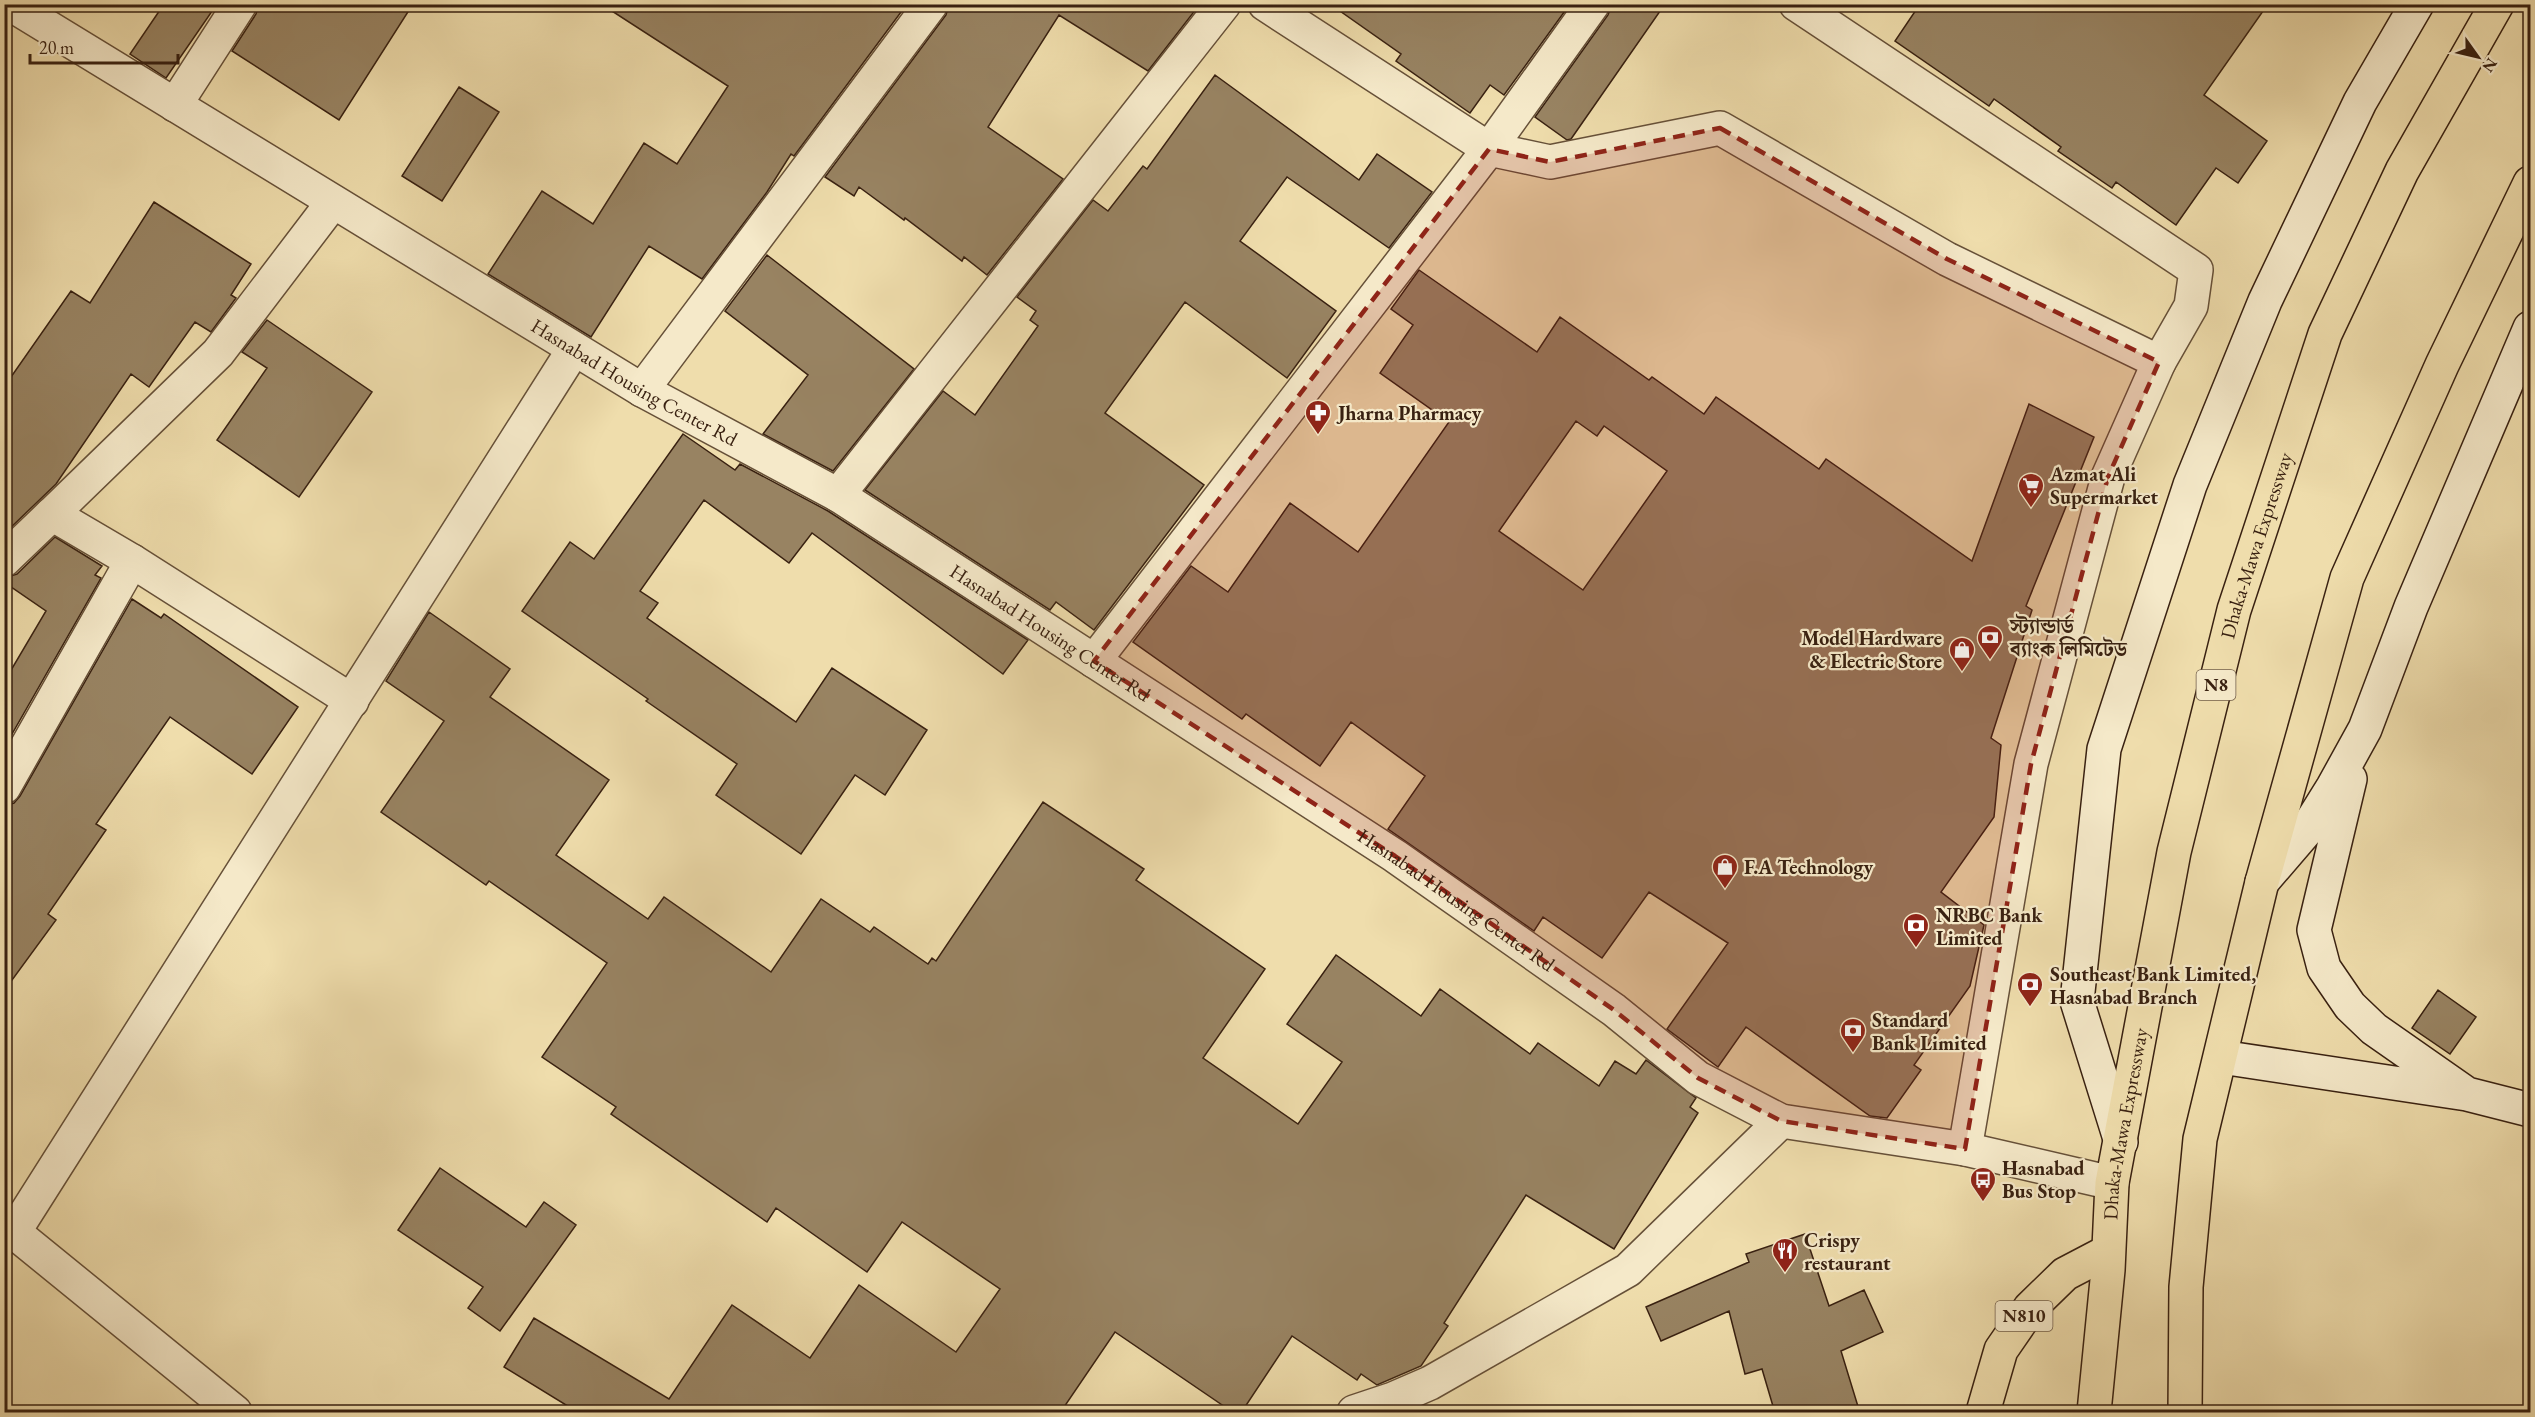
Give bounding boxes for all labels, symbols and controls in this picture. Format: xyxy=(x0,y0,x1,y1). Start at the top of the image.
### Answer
scale bar xyxy=(30,27,178,65)
north arrow xyxy=(2448,27,2508,87)
text: 20 m xyxy=(39,36,74,59)
text: N xyxy=(2478,54,2502,76)
street label: Hasnabad Housing Center Rd xyxy=(526,312,743,452)
pharmacy icon: Jharna Pharmacy xyxy=(1303,398,1333,436)
place label: Jharna Pharmacy xyxy=(1336,400,1482,426)
street label: Dhaka-Mawa Expressway xyxy=(2214,449,2298,641)
place label: Azmat Ali Supermarket xyxy=(2049,461,2159,510)
supermarket icon: Azmat Ali Supermarket xyxy=(2016,471,2046,509)
street label: Hasnabad Housing Center Rd xyxy=(945,558,1156,708)
place label: স্ট্যান্ডার্ড ব্যাংক লিমিটেড xyxy=(2009,613,2128,662)
bank icon: স্ট্যান্ডার্ড ব্যাংক লিমিটেড xyxy=(1975,623,2005,661)
place label: Model Hardware & Electric Store xyxy=(1801,625,1942,674)
shop icon: Model Hardware & Electric Store xyxy=(1947,635,1977,673)
road number: N8 xyxy=(2196,670,2236,700)
street label: Hasnabad Housing Center Rd xyxy=(1353,822,1561,978)
shop icon: F.A Technology xyxy=(1710,852,1740,890)
place label: F.A Technology xyxy=(1744,854,1873,880)
place label: NRBC Bank Limited xyxy=(1936,902,2043,951)
bank icon: NRBC Bank Limited xyxy=(1901,911,1931,949)
place label: Southeast Bank Limited, Hasnabad Branch xyxy=(2050,961,2256,1010)
bank icon: Southeast Bank Limited, Hasnabad Branch xyxy=(2015,970,2045,1008)
place label: Standard Bank Limited xyxy=(1872,1007,1987,1056)
bank icon: Standard Bank Limited xyxy=(1838,1016,1868,1054)
street label: Dhaka-Mawa Expressway xyxy=(2097,1026,2154,1221)
place label: Hasnabad Bus Stop xyxy=(2002,1155,2085,1204)
bus stop icon: Hasnabad Bus Stop xyxy=(1968,1165,1998,1203)
place label: Crispy restaurant xyxy=(1804,1227,1891,1276)
restaurant icon: Crispy restaurant xyxy=(1770,1236,1800,1274)
road number: N810 xyxy=(1996,1301,2052,1331)

